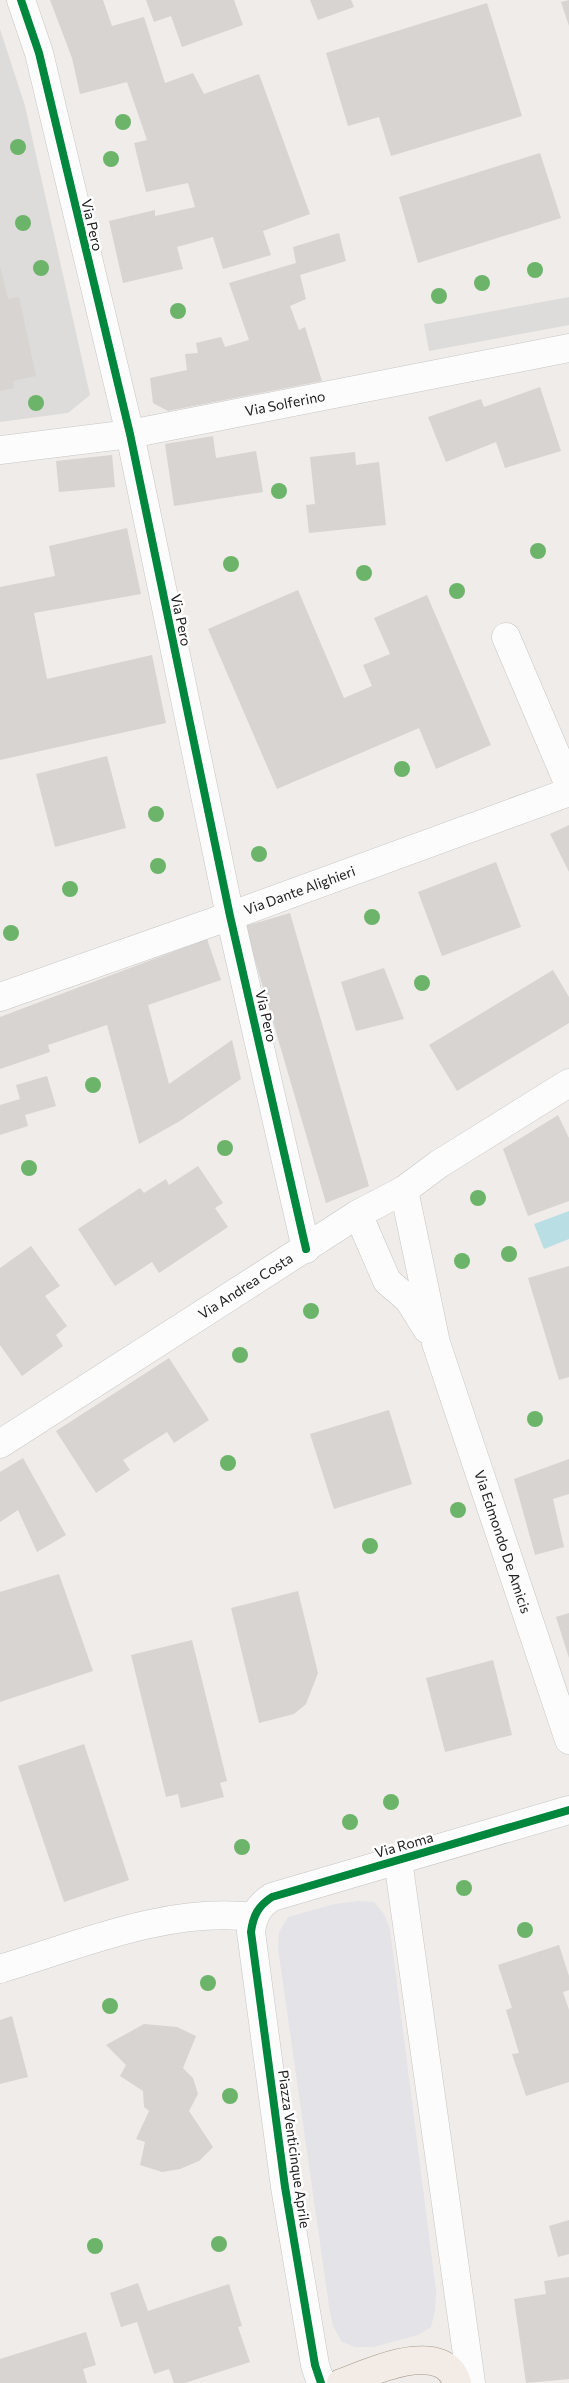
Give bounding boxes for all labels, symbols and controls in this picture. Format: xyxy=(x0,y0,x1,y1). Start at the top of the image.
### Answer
street label: Via Pero xyxy=(78,197,107,253)
street label: Via Solferino xyxy=(243,387,327,419)
street label: Via Pero xyxy=(168,592,195,648)
street label: Via Dante Alighieri xyxy=(241,862,357,918)
street label: Via Pero xyxy=(252,988,281,1044)
street label: Via Andrea Costa xyxy=(195,1249,296,1322)
street label: Via Edmondo De Amicis xyxy=(471,1468,535,1616)
street label: Via Roma xyxy=(373,1828,435,1861)
street label: Piazza Venticinque Aprile xyxy=(275,2069,314,2229)

